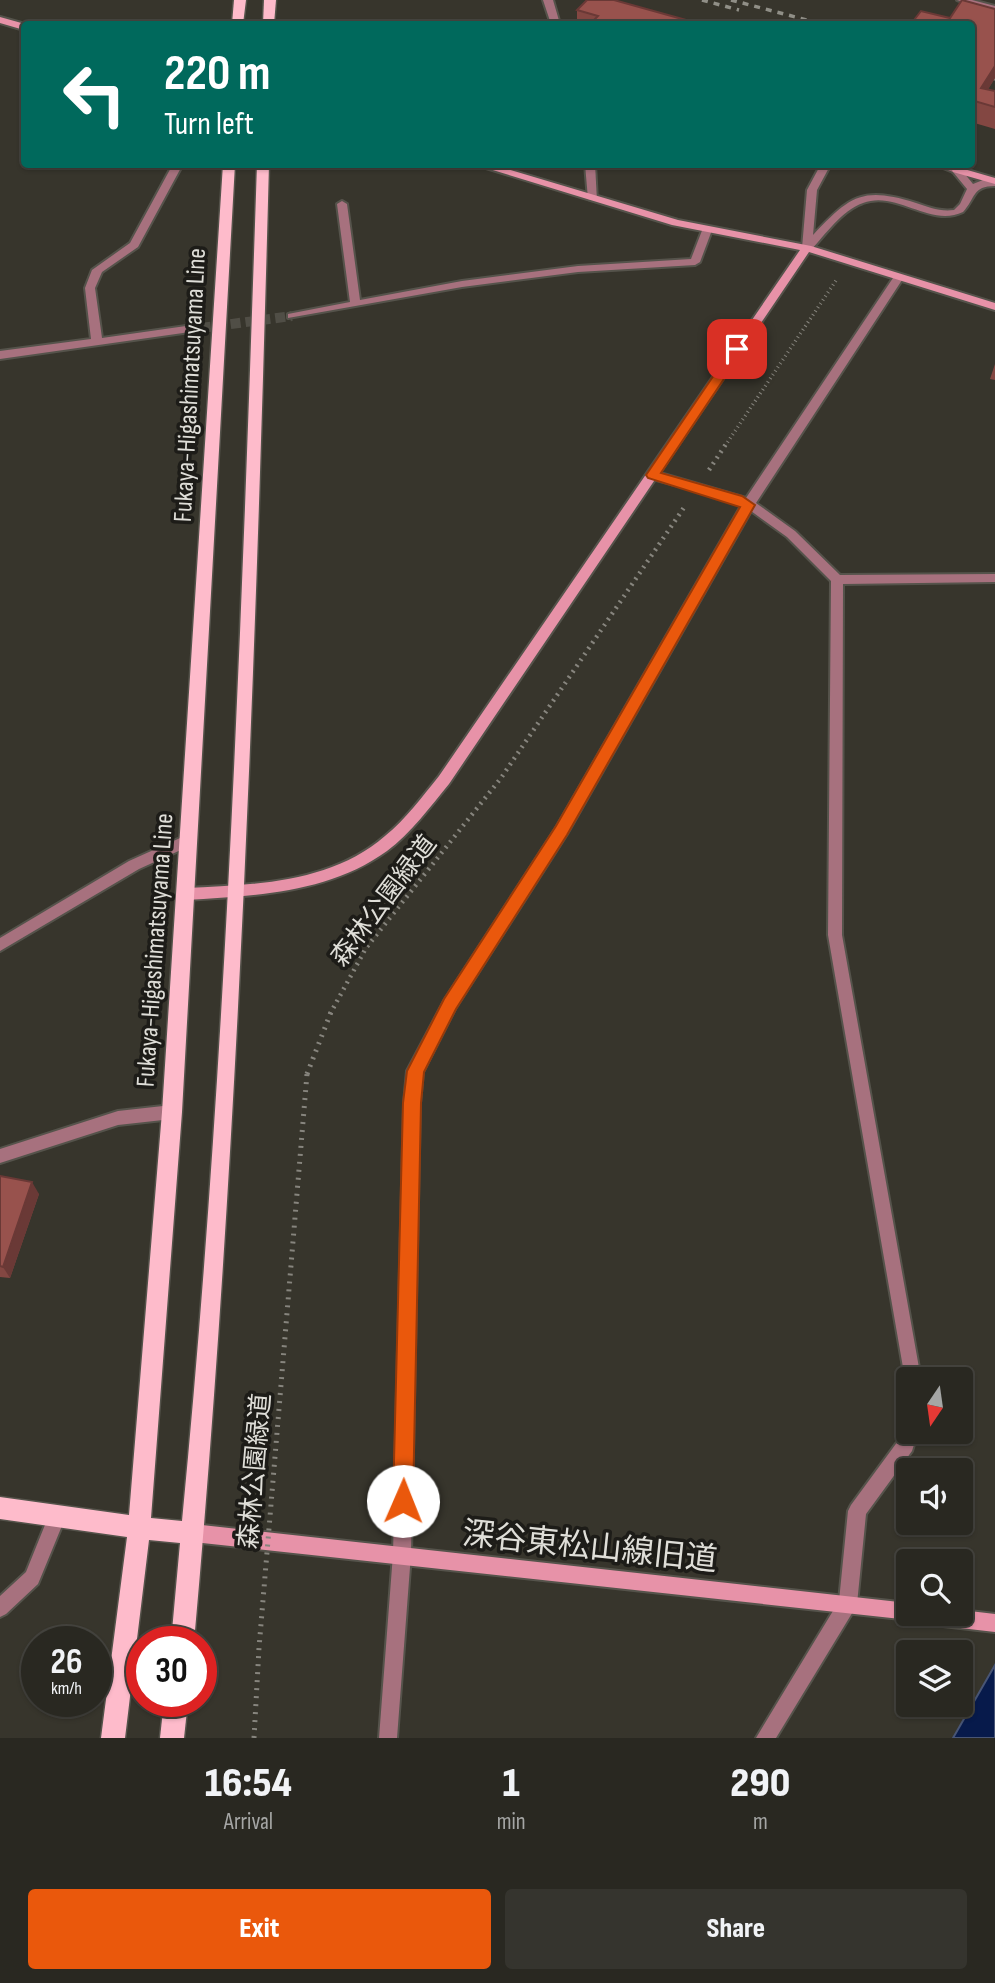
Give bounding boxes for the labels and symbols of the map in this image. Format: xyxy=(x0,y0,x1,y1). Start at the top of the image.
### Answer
street label: Fukaya-Higashimatsuyama Line xyxy=(168,247,213,523)
pin xyxy=(707,319,767,379)
street label: Fukaya-Higashimatsuyama Line xyxy=(130,812,181,1088)
street label: 森林公園緑道 xyxy=(325,829,444,973)
north arrow xyxy=(896,1367,973,1444)
street label: 森林公園緑道 xyxy=(233,1392,278,1550)
position arrow xyxy=(366,1464,440,1538)
street label: 深谷東松山線旧道 xyxy=(460,1515,719,1580)
speed limit sign: 30 xyxy=(126,1626,217,1717)

